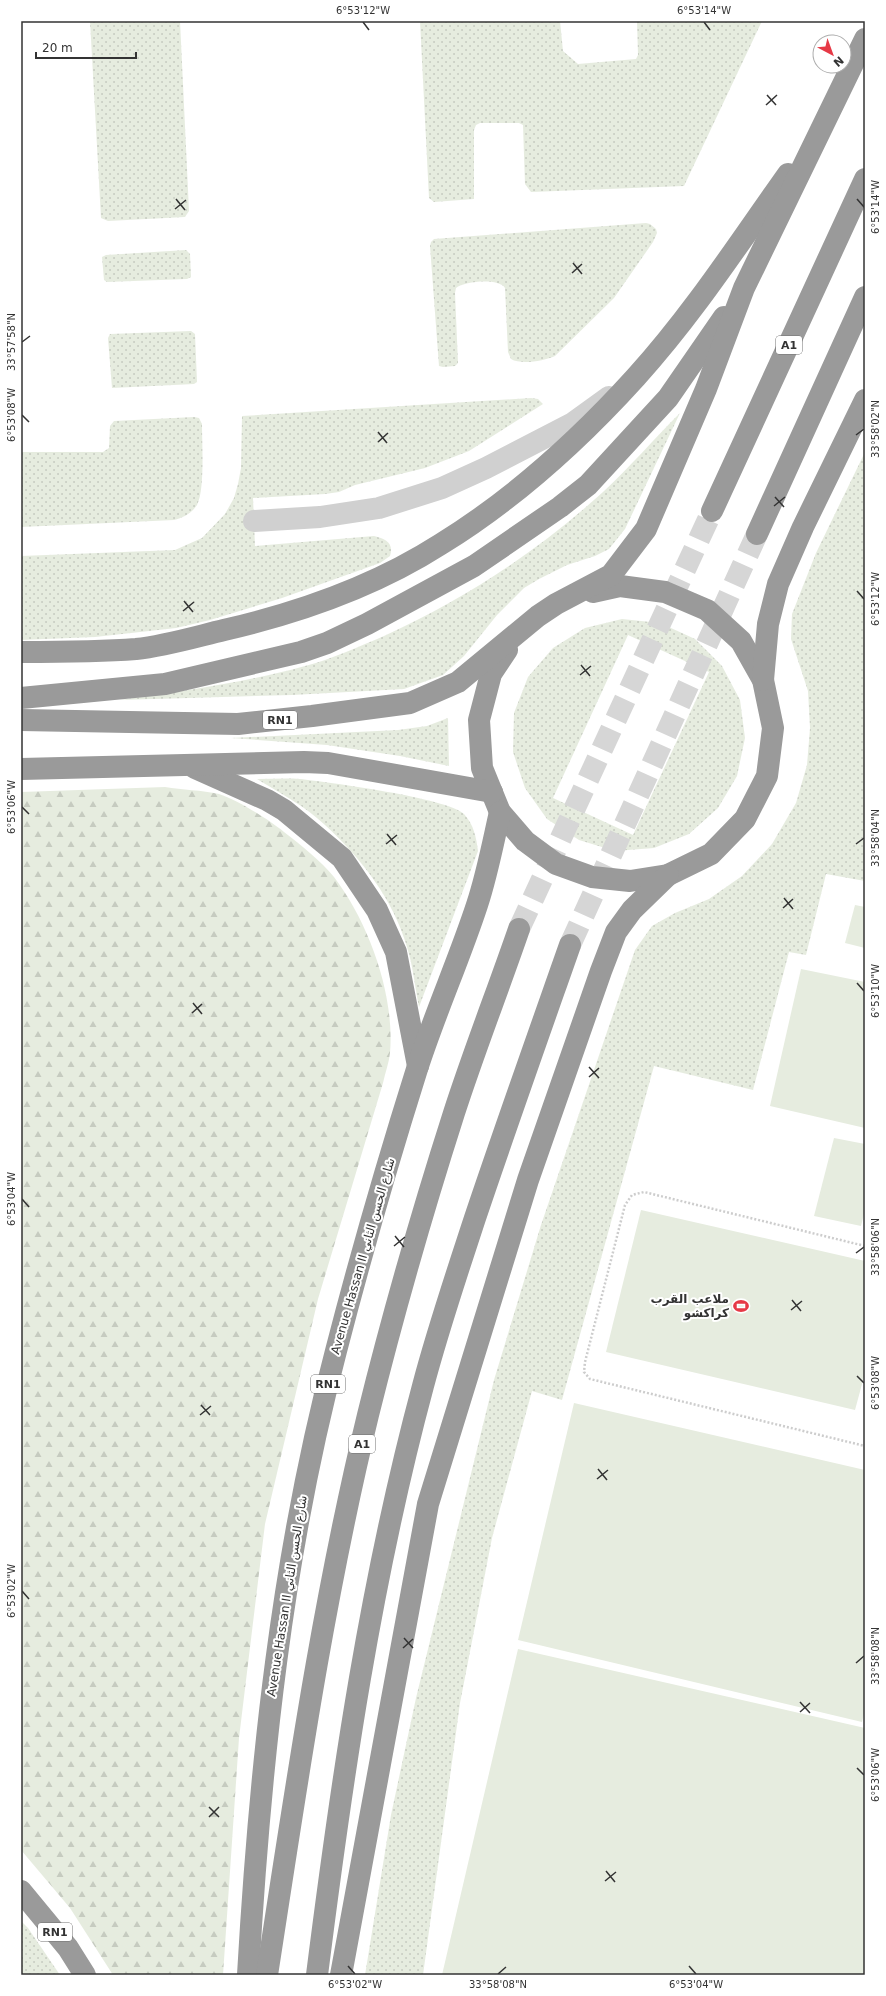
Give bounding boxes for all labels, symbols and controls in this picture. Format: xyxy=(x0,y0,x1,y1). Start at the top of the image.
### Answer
text: 6°53'12"W xyxy=(336,5,390,16)
text: 6°53'14"W xyxy=(677,5,731,16)
scale bar xyxy=(36,34,136,60)
north arrow xyxy=(812,34,852,74)
text: 20 m xyxy=(42,41,73,55)
text: N xyxy=(830,53,846,69)
text: 6°53'14"W xyxy=(870,180,881,234)
text: 33°57'58"N xyxy=(6,313,17,371)
road number: A1 xyxy=(776,336,802,354)
text: 6°53'08"W xyxy=(6,388,17,442)
text: 33°58'02"N xyxy=(870,400,881,458)
text: 6°53'12"W xyxy=(870,572,881,626)
road number: RN1 xyxy=(263,711,297,729)
text: 6°53'06"W xyxy=(6,780,17,834)
text: 33°58'04"N xyxy=(870,809,881,867)
text: 6°53'10"W xyxy=(870,964,881,1018)
street label: Avenue Hassan II شارع الحسن الثاني xyxy=(328,1156,399,1356)
text: 6°53'04"W xyxy=(6,1172,17,1226)
text: 33°58'06"N xyxy=(870,1218,881,1276)
place label: ملاعب القرب كراكشو xyxy=(651,1292,729,1321)
sports icon: ملاعب القرب كراكشو xyxy=(732,1297,750,1315)
text: 6°53'08"W xyxy=(870,1356,881,1410)
road number: RN1 xyxy=(311,1375,345,1393)
road number: A1 xyxy=(349,1435,375,1453)
street label: Avenue Hassan II شارع الحسن الثاني xyxy=(264,1494,311,1698)
text: 6°53'02"W xyxy=(6,1564,17,1618)
text: 33°58'08"N xyxy=(870,1627,881,1685)
text: 6°53'06"W xyxy=(870,1748,881,1802)
road number: RN1 xyxy=(38,1923,72,1941)
text: 6°53'02"W xyxy=(328,1979,382,1990)
text: 33°58'08"N xyxy=(469,1979,527,1990)
text: 6°53'04"W xyxy=(669,1979,723,1990)

